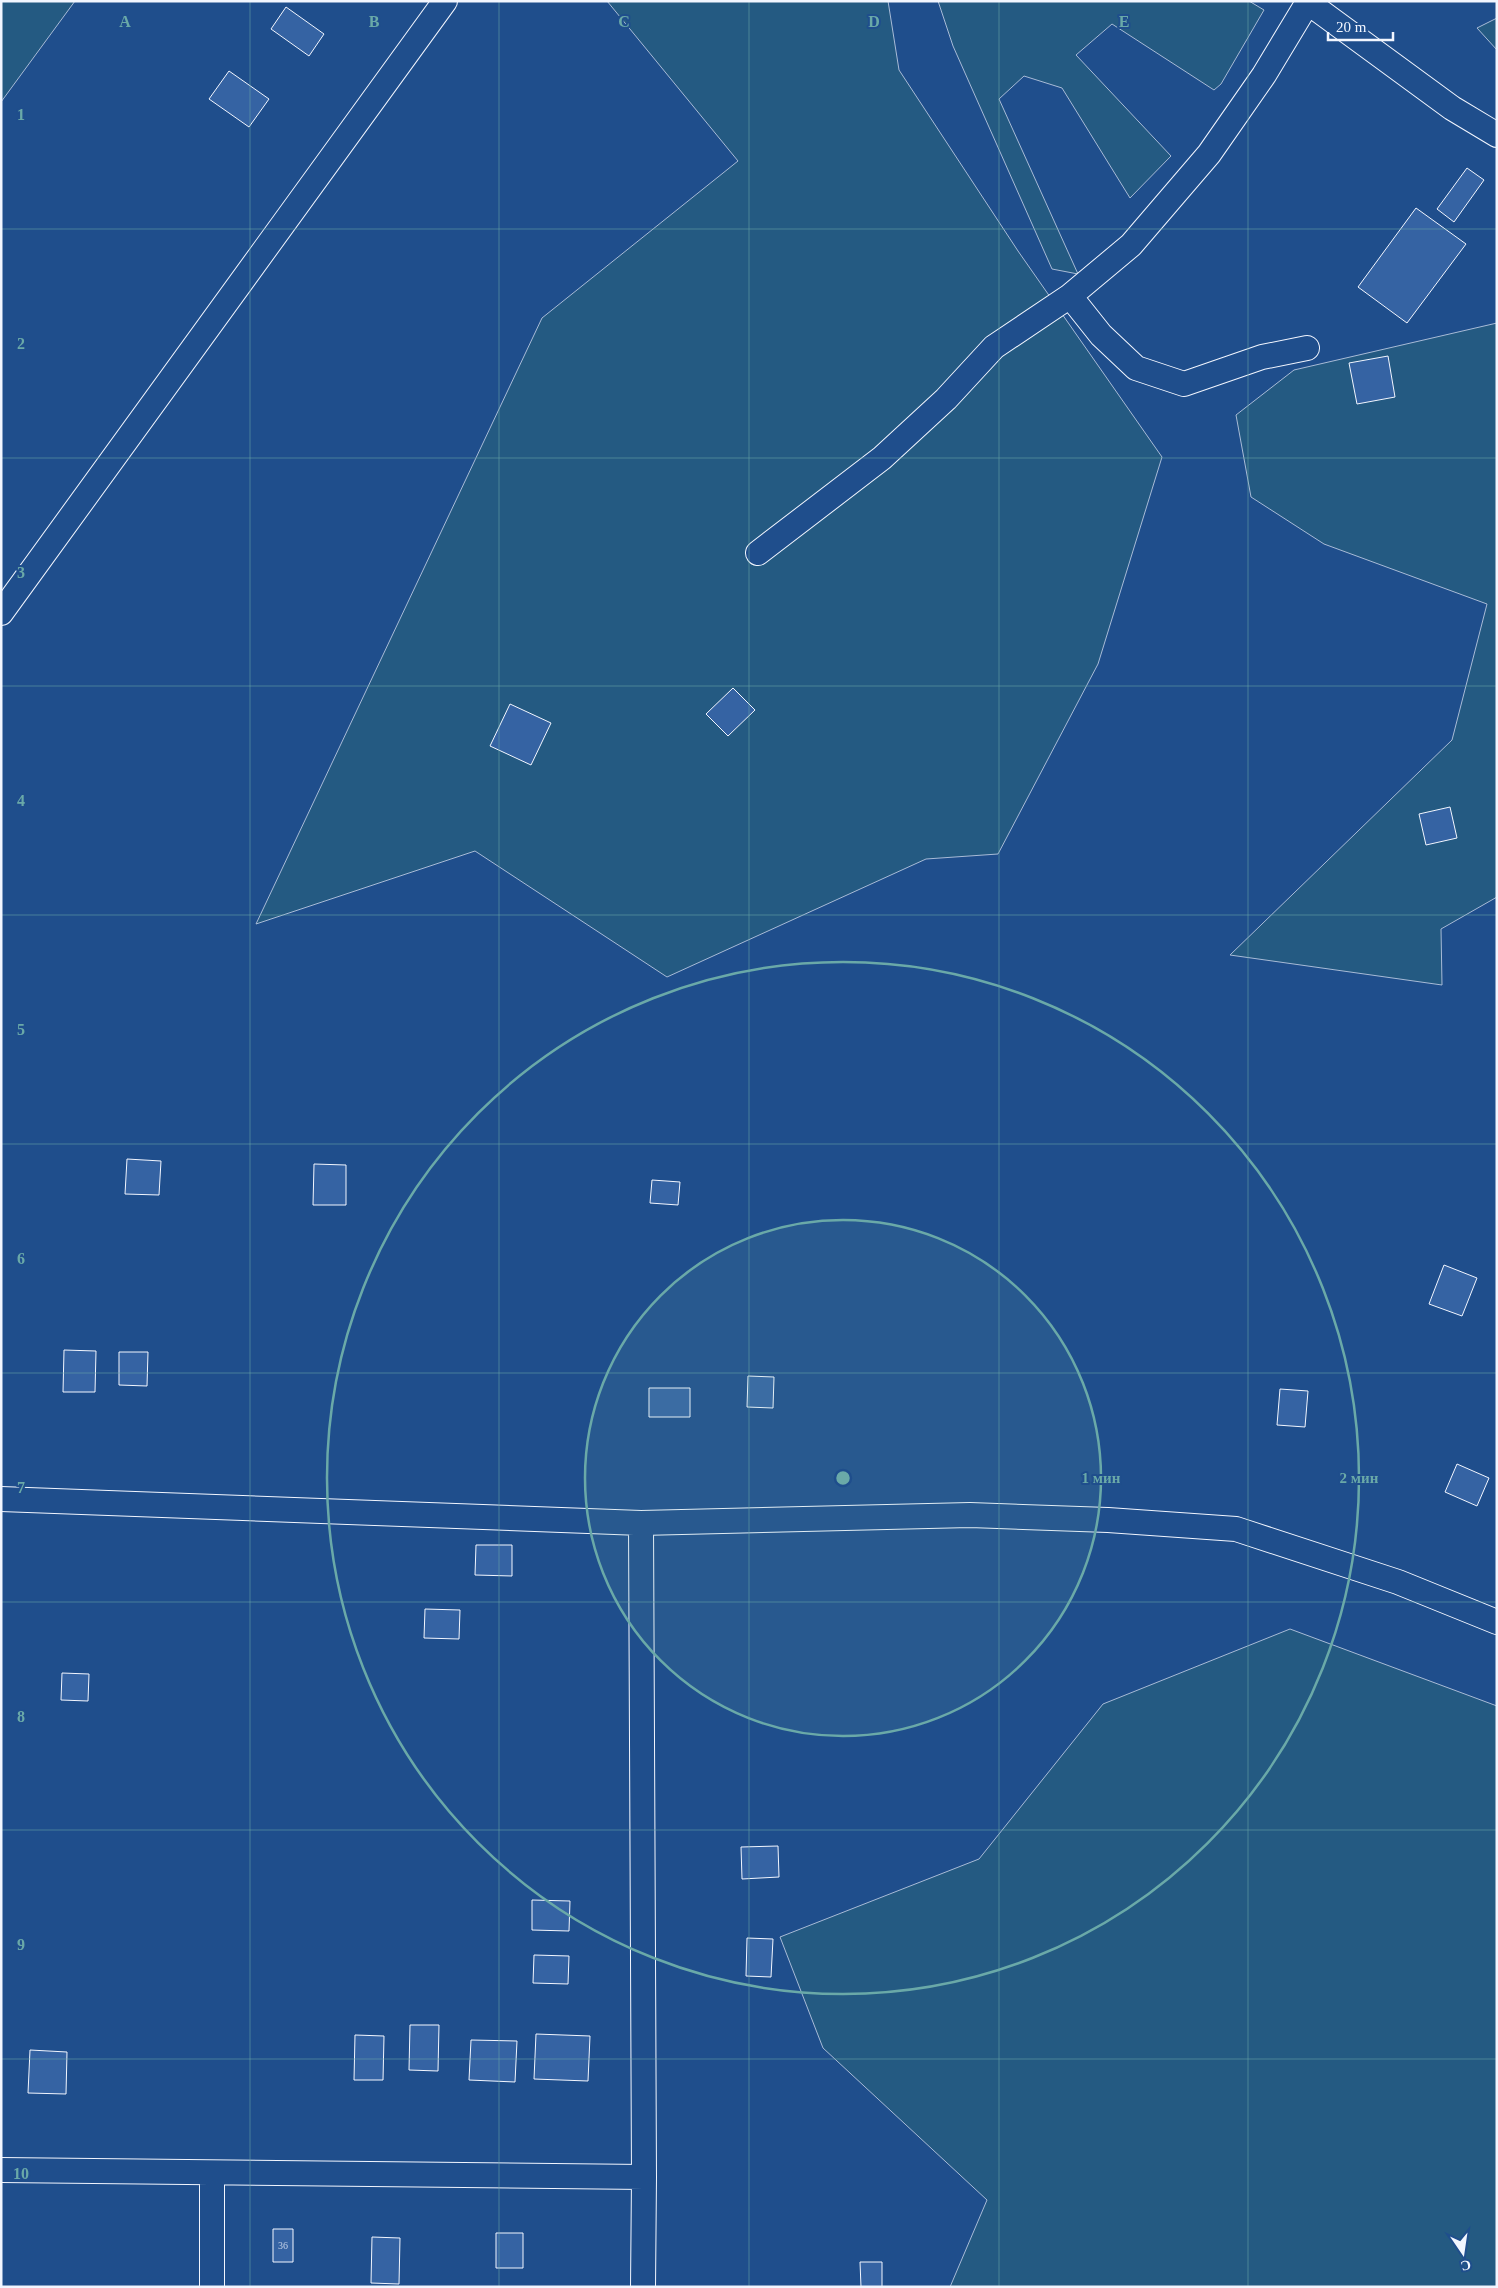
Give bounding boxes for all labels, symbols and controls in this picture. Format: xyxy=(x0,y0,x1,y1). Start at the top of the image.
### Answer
scale bar xyxy=(1328,10,1393,42)
text: A xyxy=(119,13,131,30)
text: B xyxy=(369,13,380,30)
text: C xyxy=(618,13,630,30)
text: D xyxy=(868,13,880,30)
text: E xyxy=(1119,13,1129,30)
text: 20 m xyxy=(1336,19,1367,35)
text: 1 xyxy=(17,106,25,123)
text: 2 xyxy=(17,335,25,352)
text: 3 xyxy=(17,564,25,581)
text: 4 xyxy=(17,792,25,809)
text: 5 xyxy=(17,1021,25,1038)
text: 6 xyxy=(17,1250,25,1267)
centre of rings xyxy=(834,1469,852,1487)
text: 1 мин xyxy=(1082,1470,1121,1486)
text: 2 мин xyxy=(1340,1470,1379,1486)
text: 7 xyxy=(17,1479,25,1496)
text: 8 xyxy=(17,1708,25,1725)
text: 9 xyxy=(17,1936,25,1953)
text: 10 xyxy=(13,2165,29,2182)
north arrow xyxy=(1438,2228,1488,2278)
house number: 36 xyxy=(278,2240,288,2251)
text: С xyxy=(1459,2257,1472,2274)

